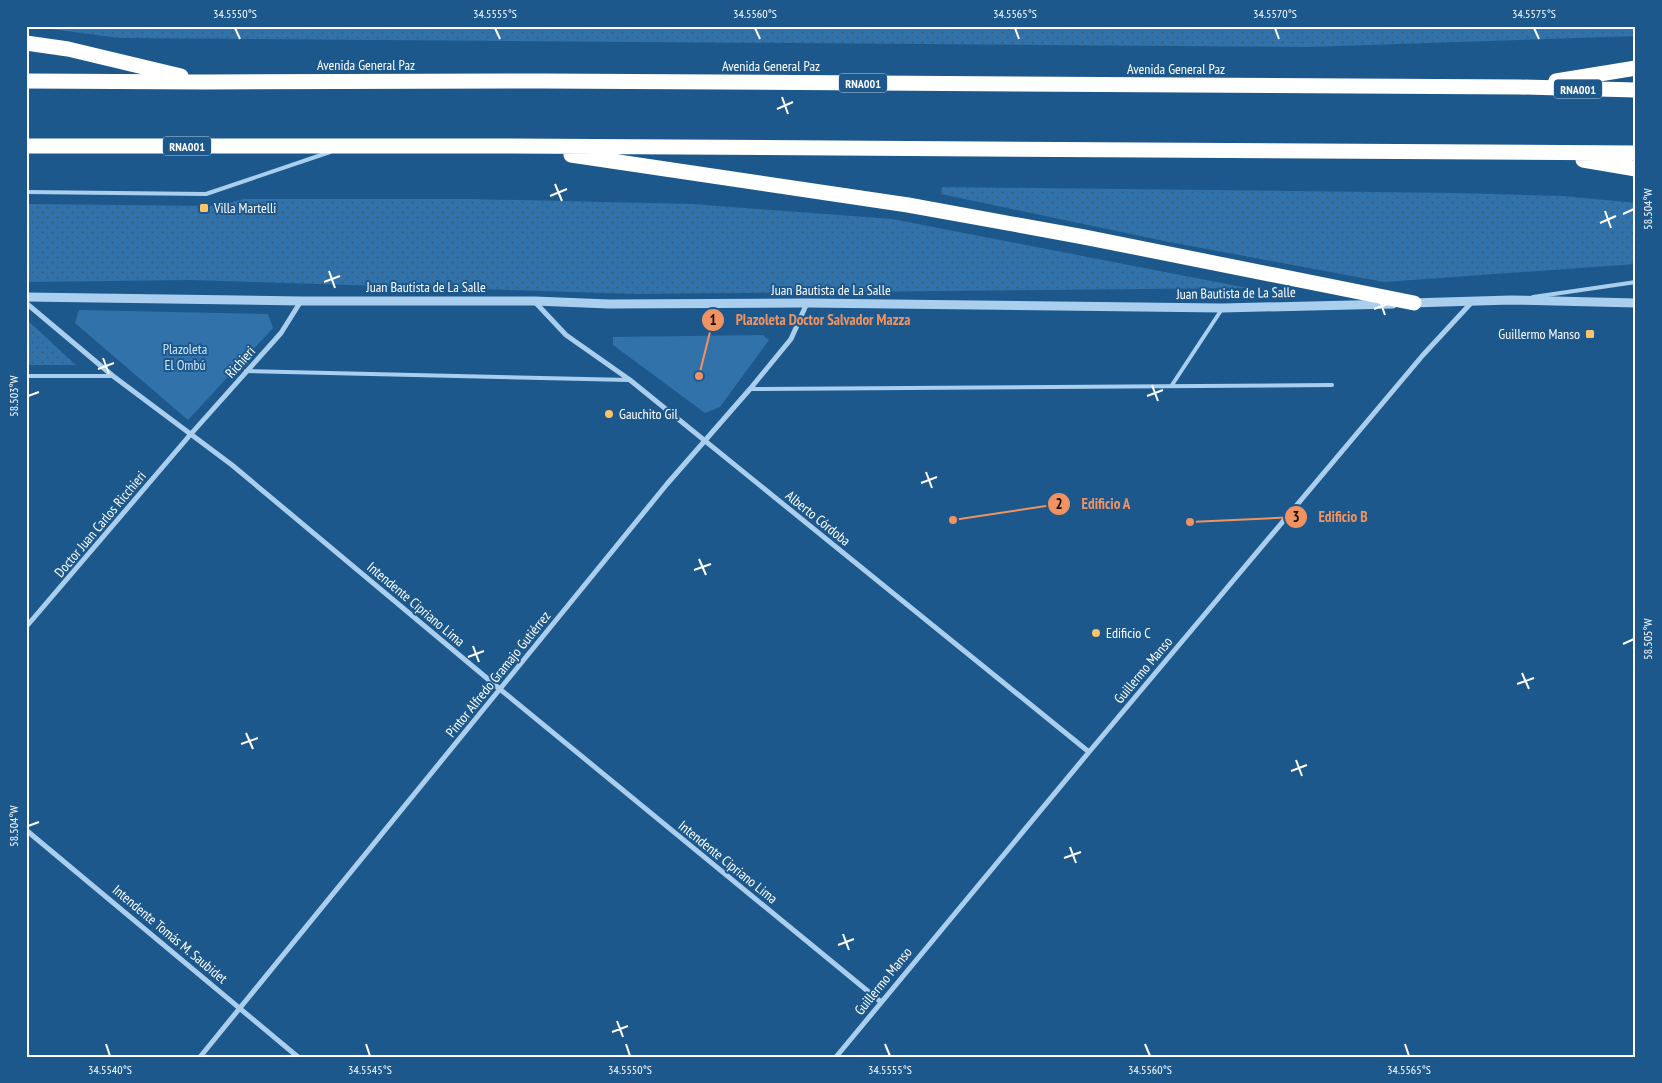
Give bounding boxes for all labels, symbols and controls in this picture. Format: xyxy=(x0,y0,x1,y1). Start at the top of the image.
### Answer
text: 34.5550°S xyxy=(213,6,257,21)
text: 34.5555°S xyxy=(473,6,517,21)
text: 34.5560°S xyxy=(733,6,777,21)
text: 34.5565°S xyxy=(993,6,1037,21)
text: 34.5570°S xyxy=(1253,6,1297,21)
text: 34.5575°S xyxy=(1512,6,1556,21)
street label: Avenida General Paz xyxy=(317,56,415,74)
street label: Avenida General Paz xyxy=(722,57,820,75)
street label: Avenida General Paz xyxy=(1127,60,1225,78)
road number: RNA001 xyxy=(839,74,887,92)
road number: RNA001 xyxy=(1554,80,1602,98)
road number: RNA001 xyxy=(163,136,211,156)
text: 58.504°W xyxy=(1640,188,1655,230)
place label: Villa Martelli xyxy=(213,199,276,217)
marker: Villa Martelli xyxy=(198,202,210,214)
street label: Juan Bautista de La Salle xyxy=(365,278,486,296)
street label: Juan Bautista de La Salle xyxy=(770,281,891,299)
street label: Juan Bautista de La Salle xyxy=(1175,283,1296,303)
callout: Plazoleta Doctor Salvador Mazza xyxy=(701,305,920,335)
text: 1 xyxy=(709,310,717,329)
text: Plazoleta Doctor Salvador Mazza xyxy=(736,310,910,329)
place label: Guillermo Manso xyxy=(1498,325,1580,343)
marker: Guillermo Manso xyxy=(1584,328,1596,340)
park label: Plazoleta El Ombú xyxy=(163,340,207,374)
street label: Richieri xyxy=(221,342,259,382)
text: 58.503°W xyxy=(6,375,21,417)
place label: Gauchito Gil xyxy=(619,405,678,423)
marker: Gauchito Gil xyxy=(603,408,615,420)
street label: Doctor Juan Carlos Ricchieri xyxy=(50,467,150,581)
street label: Alberto Córdoba xyxy=(782,486,854,550)
callout: Edificio A xyxy=(1047,489,1141,519)
text: 2 xyxy=(1055,494,1063,513)
text: Edificio A xyxy=(1082,494,1131,513)
callout: Edificio B xyxy=(1284,502,1378,532)
text: 3 xyxy=(1292,507,1300,526)
text: Edificio B xyxy=(1318,507,1368,526)
street label: Intendente Cipriano Lima xyxy=(363,558,469,650)
street label: Pintor Alfredo Gramajo Gutiérrez xyxy=(442,607,554,741)
text: 58.505°W xyxy=(1640,618,1655,660)
place label: Edificio C xyxy=(1106,624,1151,642)
marker: Edificio C xyxy=(1090,627,1102,639)
street label: Guillermo Manso xyxy=(1110,633,1176,707)
text: 58.504°W xyxy=(6,805,21,847)
street label: Intendente Cipriano Lima xyxy=(675,817,781,907)
street label: Intendente Tomás M. Saubidet xyxy=(109,881,231,987)
street label: Guillermo Manso xyxy=(850,944,916,1018)
text: 34.5540°S xyxy=(88,1062,132,1077)
text: 34.5545°S xyxy=(348,1062,392,1077)
text: 34.5550°S xyxy=(608,1062,652,1077)
text: 34.5555°S xyxy=(868,1062,912,1077)
text: 34.5560°S xyxy=(1128,1062,1172,1077)
text: 34.5565°S xyxy=(1387,1062,1431,1077)

